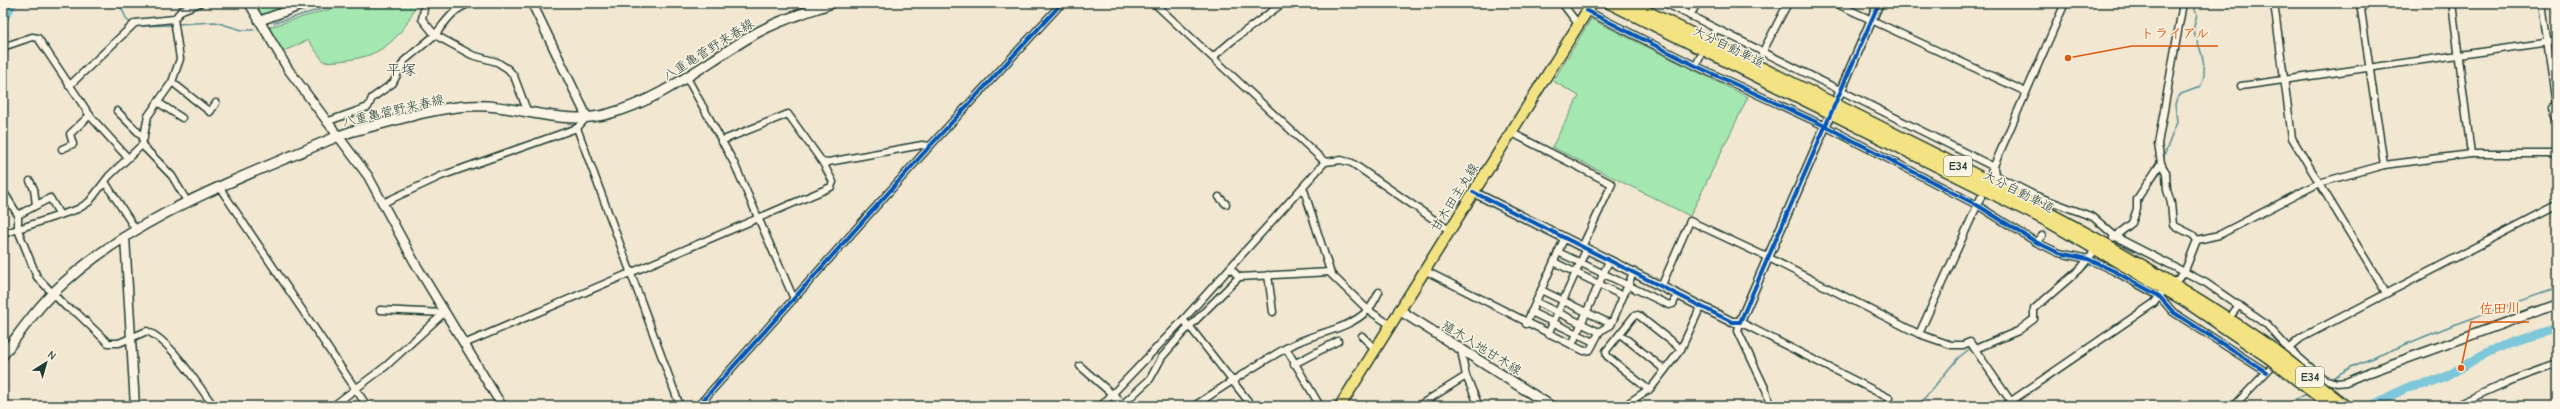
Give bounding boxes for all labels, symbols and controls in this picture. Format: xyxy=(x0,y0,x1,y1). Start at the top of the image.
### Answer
street label: 八重亀菅野来春線 xyxy=(660,15,757,83)
callout: トライアル xyxy=(2132,20,2218,46)
street label: 大分自動車道 xyxy=(1690,23,1767,70)
text: トライアル xyxy=(2141,25,2209,42)
district label: 平塚 xyxy=(386,61,416,79)
street label: 八重亀菅野来春線 xyxy=(341,91,446,129)
road number: E34 xyxy=(1944,156,1972,176)
street label: 甘木田主丸線 xyxy=(1427,159,1482,234)
street label: 大分自動車道 xyxy=(1981,167,2057,216)
callout: 佐田川 xyxy=(2471,296,2529,322)
text: 佐田川 xyxy=(2479,300,2521,317)
street label: 殖木入地甘木線 xyxy=(1439,317,1525,378)
north arrow xyxy=(26,343,66,383)
text: N xyxy=(45,348,58,363)
road number: E34 xyxy=(2296,367,2324,387)

